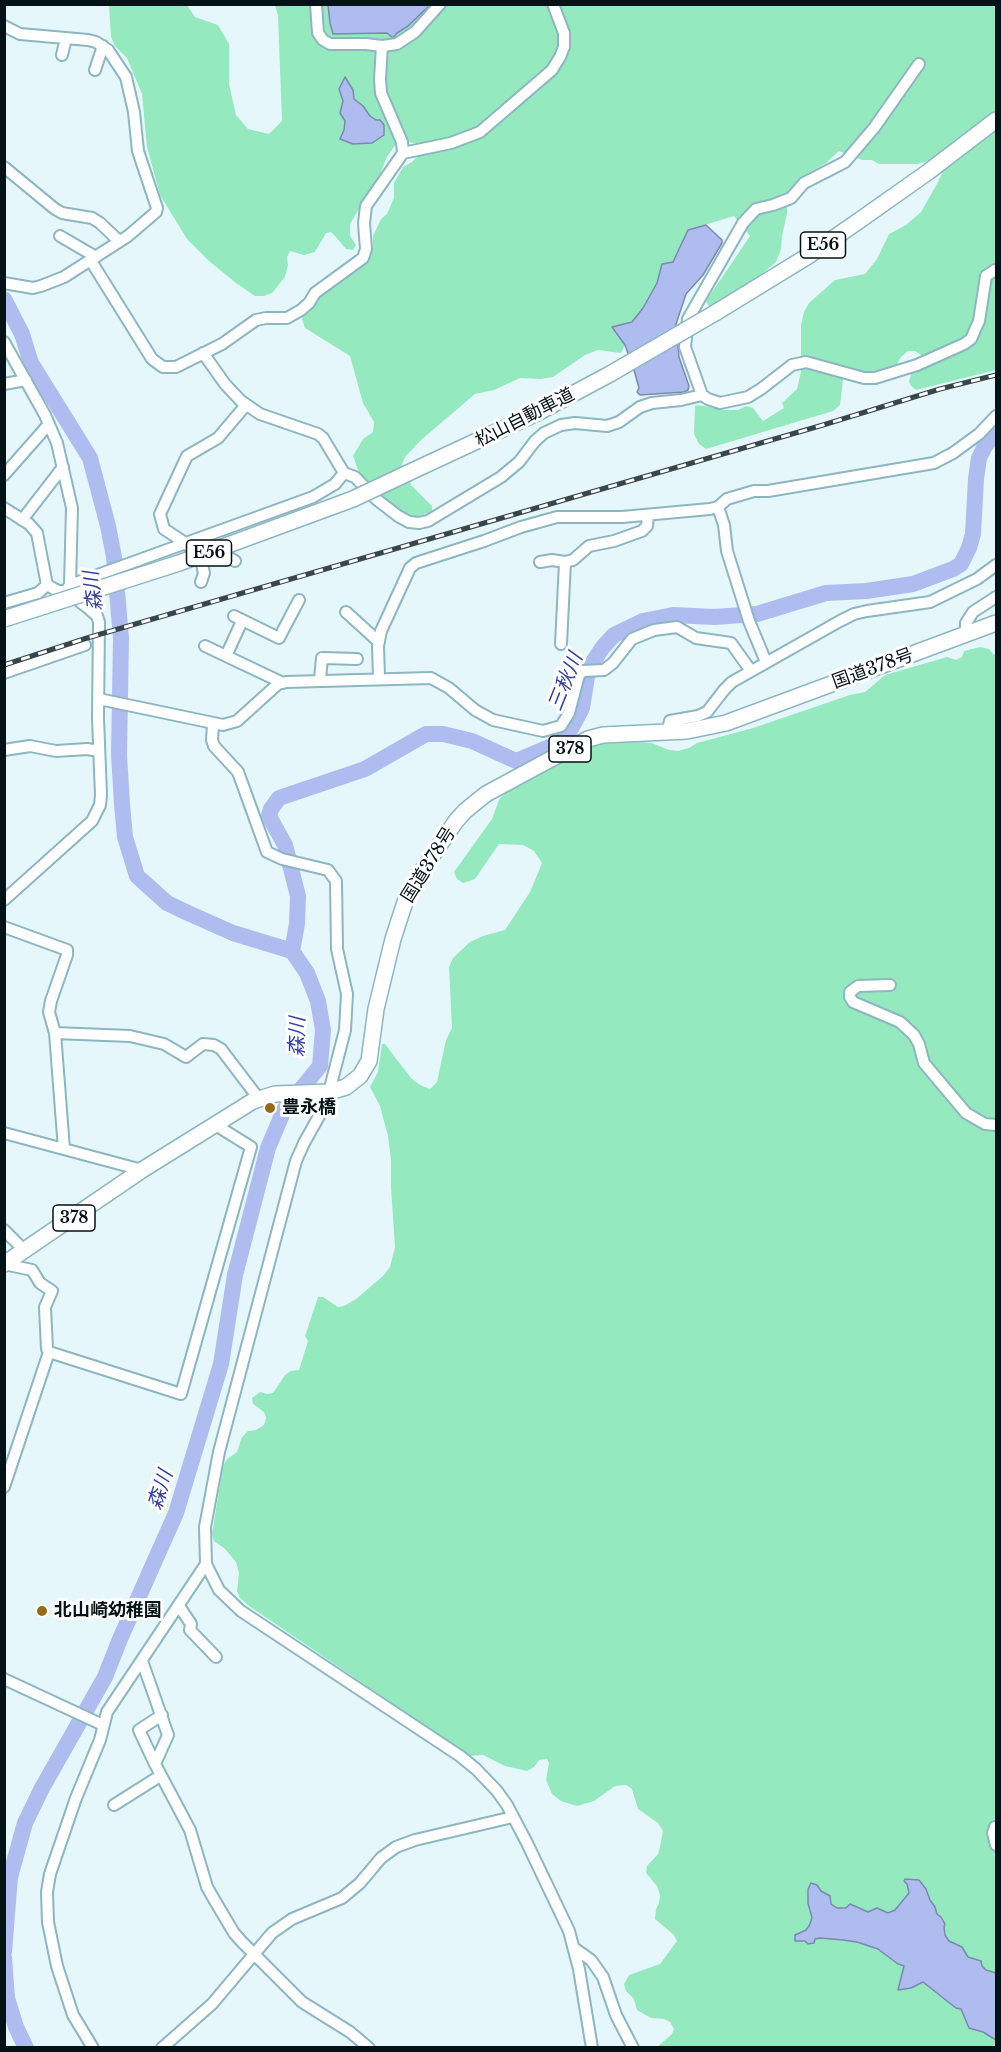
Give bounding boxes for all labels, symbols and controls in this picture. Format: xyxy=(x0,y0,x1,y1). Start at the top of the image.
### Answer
road number: E56 xyxy=(800,232,846,258)
street label: 松山自動車道 xyxy=(472,384,578,452)
road number: E56 xyxy=(186,540,232,566)
water label: 森川 xyxy=(80,570,108,612)
street label: 国道378号 xyxy=(829,644,917,694)
water label: 三秋川 xyxy=(544,650,588,714)
road number: 378 xyxy=(549,736,591,762)
street label: 国道378号 xyxy=(397,823,461,907)
water label: 森川 xyxy=(286,1017,310,1057)
place label: 豊永橋 xyxy=(282,1097,336,1119)
marker: 豊永橋 xyxy=(263,1101,277,1115)
road number: 378 xyxy=(53,1205,95,1231)
water label: 森川 xyxy=(143,1467,179,1513)
place label: 北山崎幼稚園 xyxy=(54,1600,162,1622)
marker: 北山崎幼稚園 xyxy=(35,1604,49,1618)

